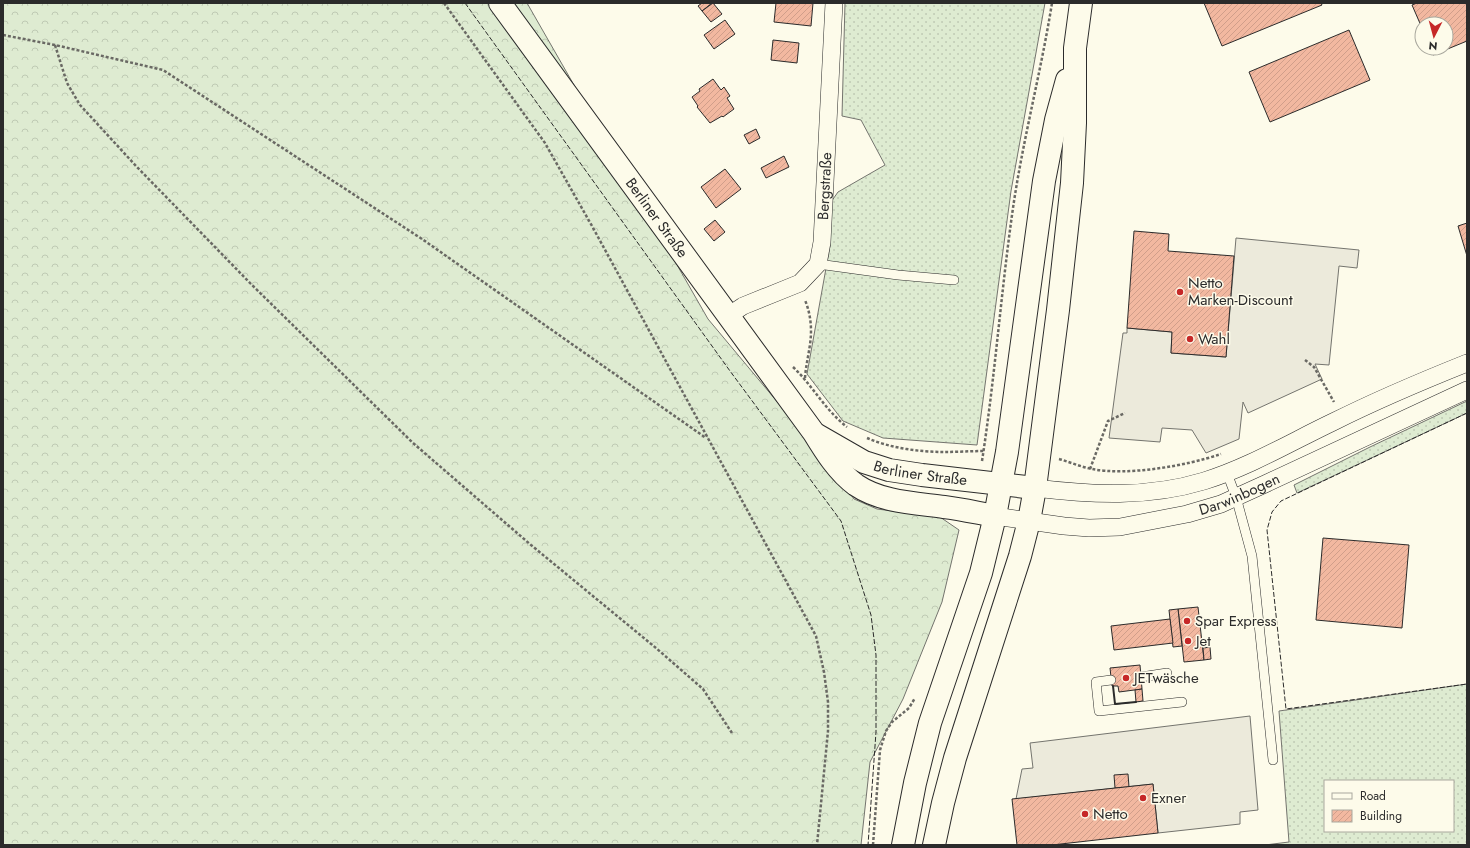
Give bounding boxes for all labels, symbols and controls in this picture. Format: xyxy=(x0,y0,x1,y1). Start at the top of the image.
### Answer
north arrow xyxy=(1414,16,1454,56)
text: N xyxy=(1428,38,1438,54)
street label: Bergstraße xyxy=(812,151,838,221)
street label: Berliner Straße xyxy=(620,173,694,263)
place label: Netto Marken-Discount xyxy=(1188,272,1293,311)
marker: Netto Marken-Discount xyxy=(1175,287,1185,297)
place label: Wahl xyxy=(1198,328,1230,350)
marker: Wahl xyxy=(1185,334,1195,344)
street label: Berliner Straße xyxy=(871,455,969,491)
street label: Darwinbogen xyxy=(1196,468,1283,521)
place label: Spar Express xyxy=(1195,610,1276,632)
marker: Spar Express xyxy=(1182,616,1192,626)
place label: Jet xyxy=(1194,630,1211,652)
marker: Jet xyxy=(1183,636,1193,646)
place label: JETwäsche xyxy=(1132,667,1199,689)
marker: JETwäsche xyxy=(1121,673,1131,683)
legend xyxy=(1324,780,1454,832)
place label: Exner xyxy=(1151,787,1187,809)
text: Road xyxy=(1360,787,1386,805)
marker: Exner xyxy=(1138,793,1148,803)
place label: Netto xyxy=(1093,803,1128,825)
text: Building xyxy=(1360,807,1402,825)
marker: Netto xyxy=(1080,809,1090,819)

